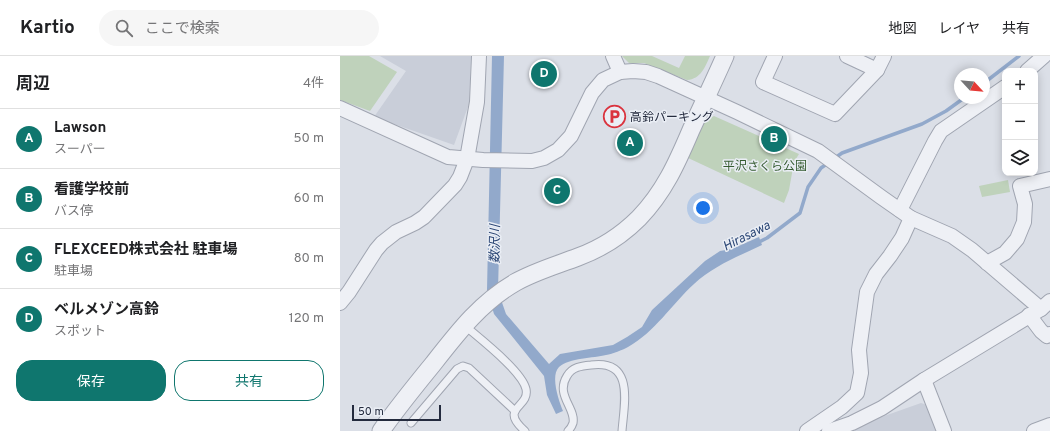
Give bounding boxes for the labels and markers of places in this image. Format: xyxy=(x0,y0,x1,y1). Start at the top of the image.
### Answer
pin: D xyxy=(531,59,557,89)
parking icon: 高鈴パーキング xyxy=(601,104,627,130)
place label: 高鈴パーキング xyxy=(630,110,714,126)
pin: B xyxy=(761,124,787,154)
pin: A xyxy=(617,128,643,158)
pin: C xyxy=(544,176,570,206)

